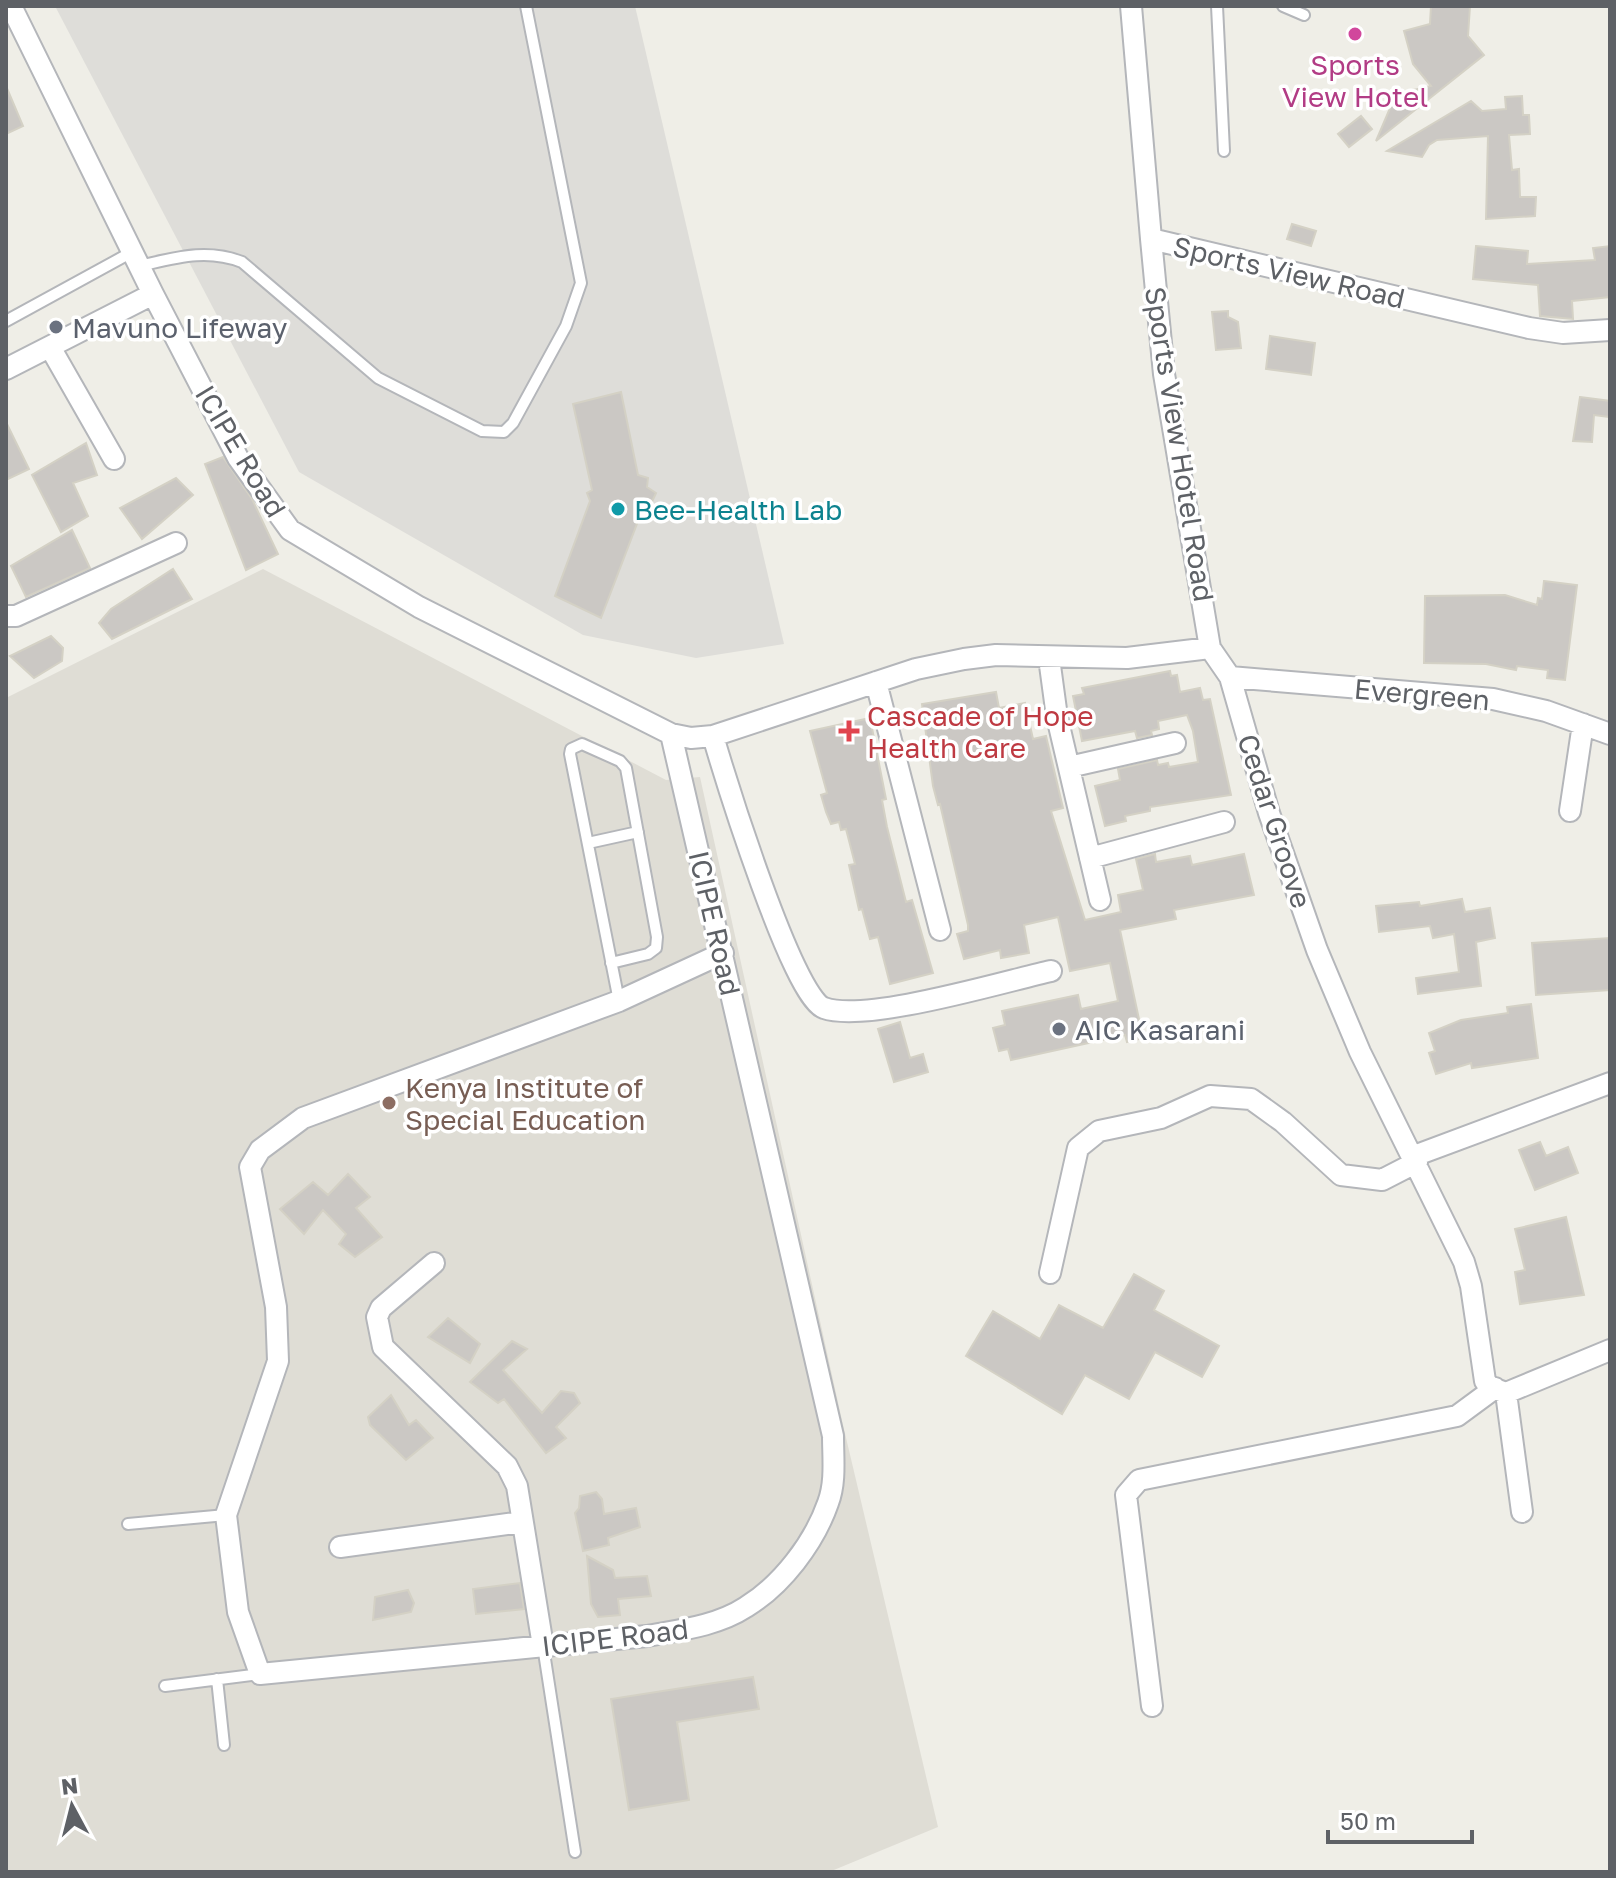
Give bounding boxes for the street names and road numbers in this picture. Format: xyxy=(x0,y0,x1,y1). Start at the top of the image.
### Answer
street label: Sports View Road xyxy=(1170,229,1408,315)
street label: Sports View Hotel Road xyxy=(1139,284,1221,604)
street label: ICIPE Road xyxy=(189,379,293,523)
street label: Evergreen xyxy=(1353,672,1491,716)
street label: Cedar Groove xyxy=(1231,730,1319,912)
street label: ICIPE Road xyxy=(682,847,748,999)
street label: ICIPE Road xyxy=(540,1612,690,1662)

